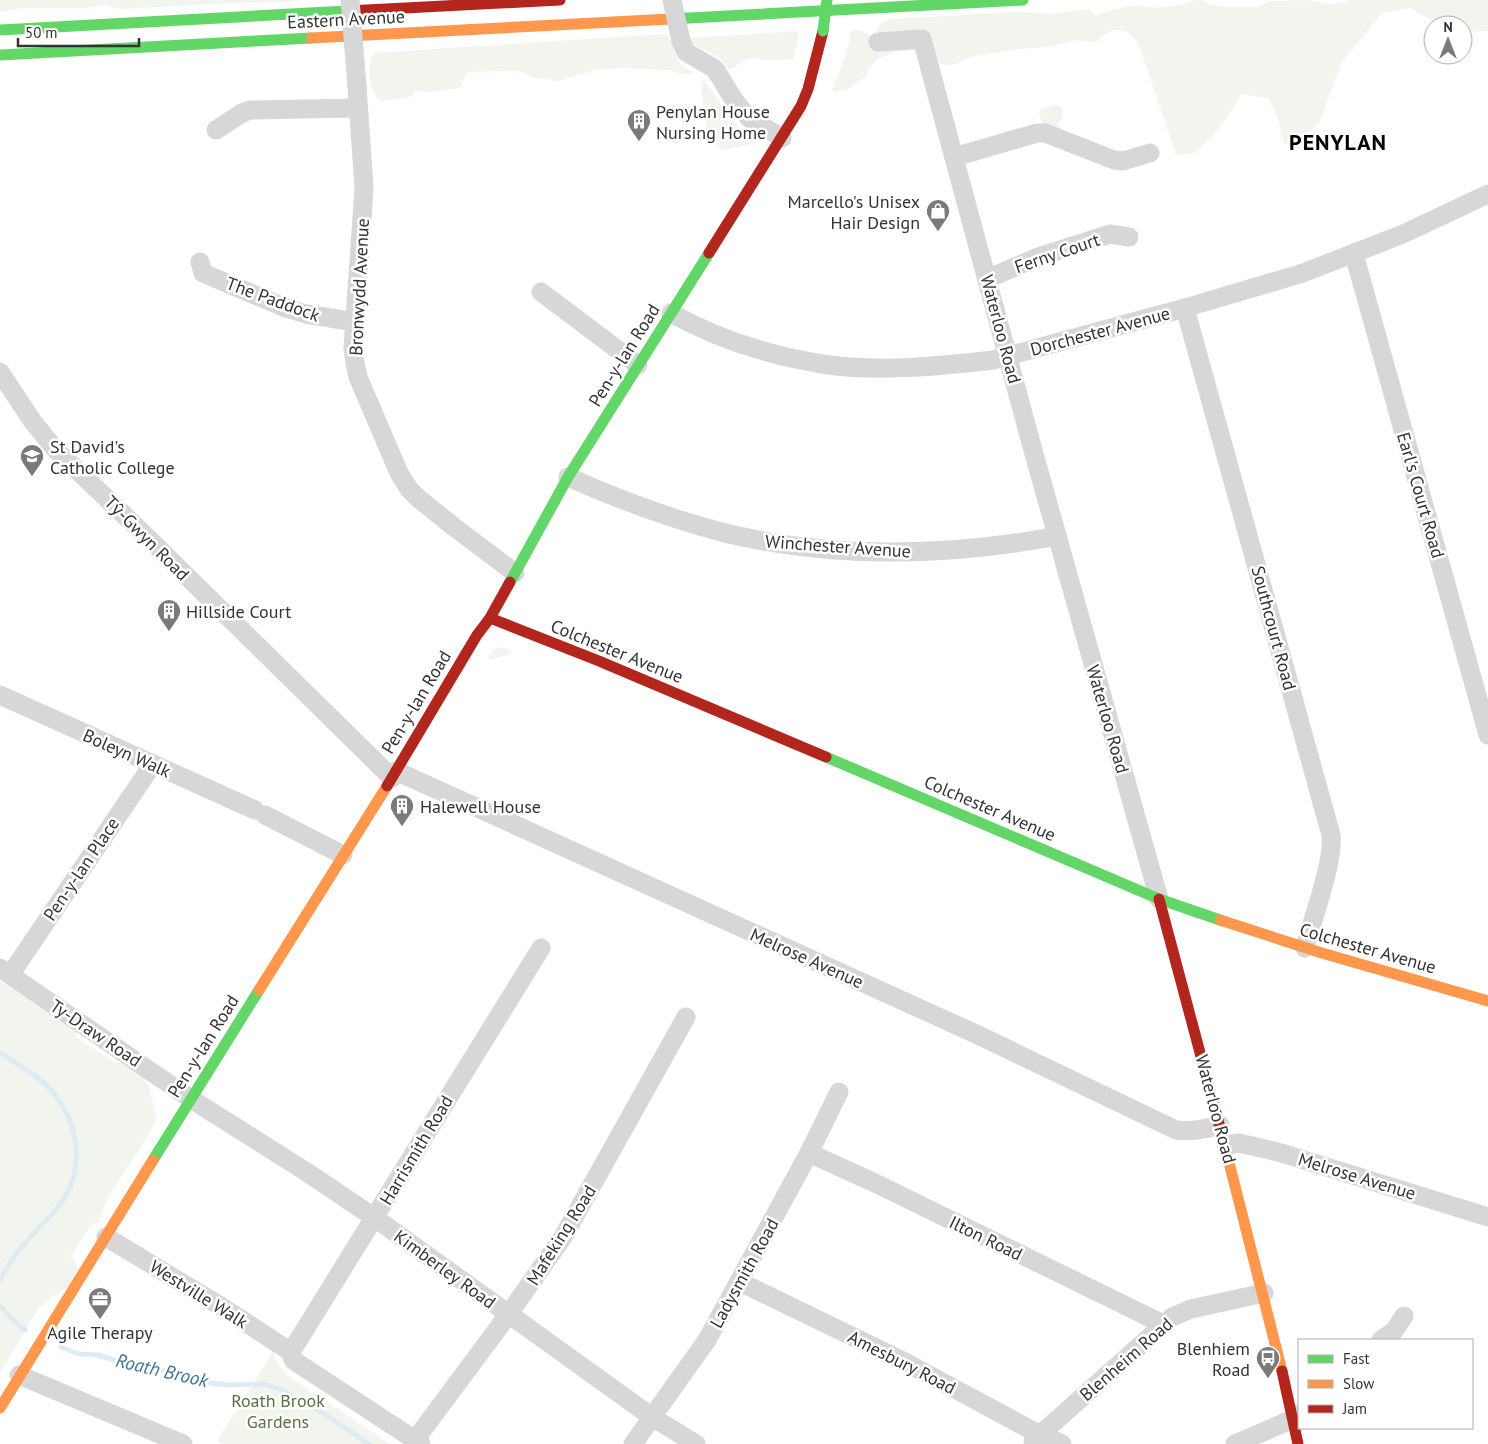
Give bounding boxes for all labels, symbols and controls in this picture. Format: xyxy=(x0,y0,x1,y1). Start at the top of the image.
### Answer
street label: Eastern Avenue xyxy=(287,4,405,34)
scale bar xyxy=(18,15,139,47)
north arrow xyxy=(1423,15,1473,65)
text: N xyxy=(1443,18,1453,36)
text: 50 m xyxy=(25,23,58,42)
place label: Penylan House Nursing Home xyxy=(656,100,770,144)
building icon: Penylan House Nursing Home xyxy=(626,108,652,142)
district label: PENYLAN xyxy=(1289,128,1387,156)
place label: Marcello's Unisex Hair Design xyxy=(787,190,920,234)
shop icon: Marcello's Unisex Hair Design xyxy=(925,198,951,232)
street label: Bronwydd Avenue xyxy=(344,218,374,356)
street label: Ferny Court xyxy=(1011,228,1103,278)
street label: The Paddock xyxy=(223,271,323,327)
street label: Waterloo Road xyxy=(975,272,1027,386)
street label: Pen-y-lan Road xyxy=(583,299,665,411)
street label: Dorchester Avenue xyxy=(1028,301,1172,361)
street label: Earl's Court Road xyxy=(1392,429,1450,561)
place label: St David's Catholic College xyxy=(50,435,175,479)
school or university icon: St David's Catholic College xyxy=(19,443,45,477)
street label: Tŷ-Gwyn Road xyxy=(100,491,194,585)
street label: Winchester Avenue xyxy=(764,529,912,563)
street label: Southcourt Road xyxy=(1246,563,1302,693)
building icon: Hillside Court xyxy=(156,598,182,632)
place label: Hillside Court xyxy=(186,600,291,623)
street label: Colchester Avenue xyxy=(547,614,687,688)
street label: Pen-y-lan Road xyxy=(376,646,456,758)
street label: Waterloo Road xyxy=(1082,662,1134,776)
street label: Boleyn Walk xyxy=(79,723,175,783)
street label: Colchester Avenue xyxy=(921,770,1059,846)
building icon: Halewell House xyxy=(389,793,415,827)
place label: Halewell House xyxy=(420,795,541,818)
street label: Pen-y-lan Place xyxy=(38,813,124,925)
street label: Colchester Avenue xyxy=(1297,918,1439,978)
street label: Melrose Avenue xyxy=(747,923,867,993)
street label: Pen-y-lan Road xyxy=(162,990,244,1102)
street label: Ty-Draw Road xyxy=(46,994,146,1072)
street label: Waterloo Road xyxy=(1190,1052,1242,1166)
street label: Harrismith Road xyxy=(374,1091,458,1209)
street label: Melrose Avenue xyxy=(1296,1147,1418,1205)
street label: Mafeking Road xyxy=(521,1181,601,1289)
street label: Ilton Road xyxy=(946,1210,1026,1266)
street label: Ladysmith Road xyxy=(704,1214,784,1332)
street label: Kimberley Road xyxy=(390,1224,500,1314)
street label: Westville Walk xyxy=(146,1255,253,1334)
office icon: Agile Therapy xyxy=(87,1286,113,1320)
street label: Blenheim Road xyxy=(1075,1312,1177,1406)
place label: Agile Therapy xyxy=(47,1321,153,1344)
street label: Amesbury Road xyxy=(844,1325,960,1399)
place label: Blenhiem Road xyxy=(1177,1337,1250,1381)
legend xyxy=(1298,1339,1473,1429)
bus stop icon: Blenhiem Road xyxy=(1255,1345,1281,1379)
water label: Roath Brook xyxy=(114,1348,212,1393)
text: Fast xyxy=(1343,1349,1370,1368)
text: Slow xyxy=(1343,1374,1374,1393)
park label: Roath Brook Gardens xyxy=(231,1389,325,1433)
text: Jam xyxy=(1342,1399,1367,1418)

